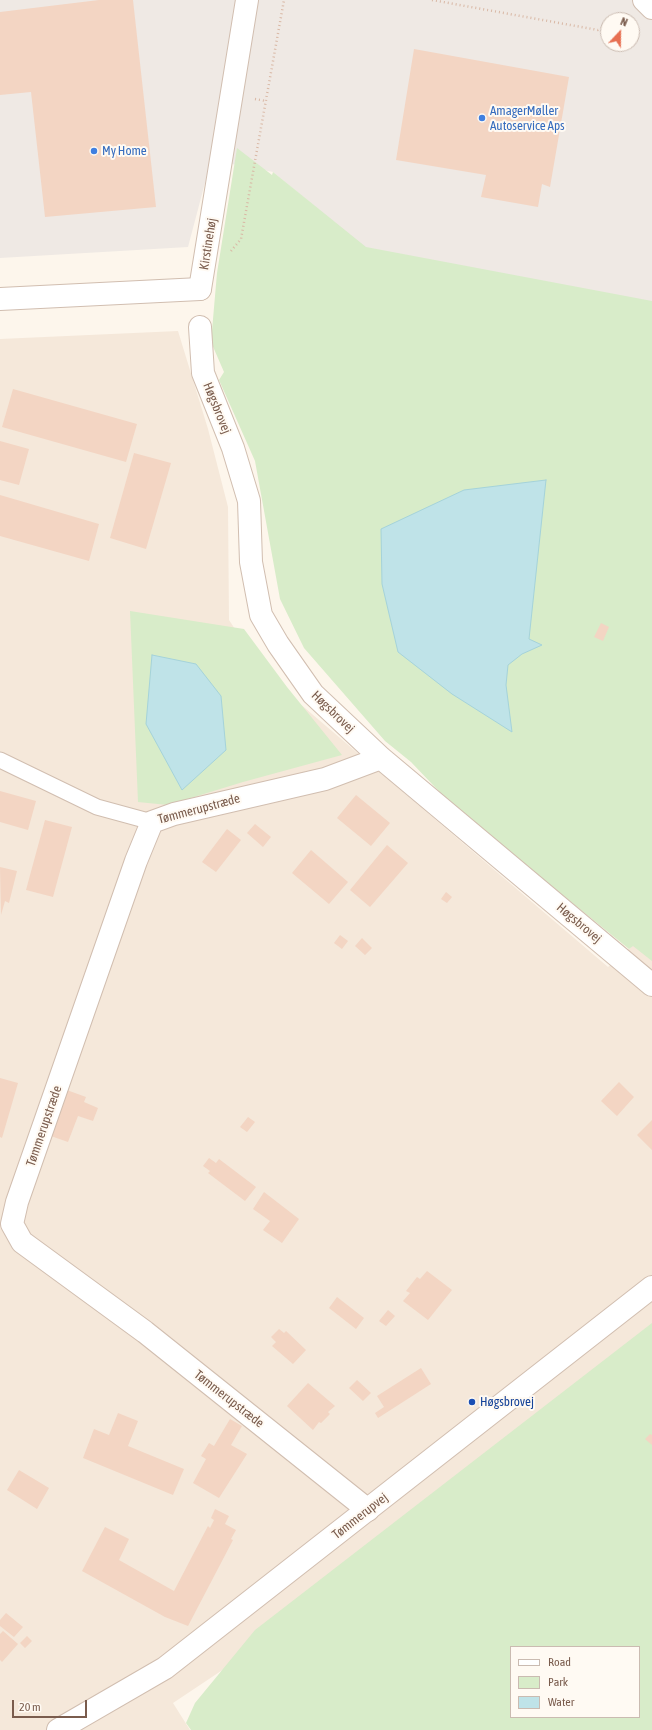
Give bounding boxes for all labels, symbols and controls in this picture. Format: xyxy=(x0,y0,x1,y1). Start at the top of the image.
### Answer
north arrow xyxy=(600,12,640,52)
text: N xyxy=(619,15,629,29)
place label: AmagerMøller Autoservice Aps xyxy=(490,103,565,134)
marker: AmagerMøller Autoservice Aps xyxy=(477,113,487,123)
place label: My Home xyxy=(102,143,147,159)
marker: My Home xyxy=(89,146,99,156)
street label: Kirstinehøj xyxy=(196,217,220,271)
street label: Høgsbrovej xyxy=(200,380,234,436)
street label: Høgsbrovej xyxy=(308,688,358,736)
street label: Tømmerupstræde xyxy=(156,791,242,827)
street label: Høgsbrovej xyxy=(553,900,605,946)
street label: Tømmerupstræde xyxy=(23,1084,65,1168)
street label: Tømmerupstræde xyxy=(191,1367,267,1431)
place label: Høgsbrovej xyxy=(480,1394,534,1410)
marker: Høgsbrovej xyxy=(467,1397,477,1407)
street label: Tømmerupvej xyxy=(329,1490,391,1542)
legend xyxy=(510,1646,640,1718)
text: Road xyxy=(548,1655,571,1669)
text: Park xyxy=(548,1675,568,1689)
scale bar xyxy=(14,1692,89,1718)
text: Water xyxy=(548,1695,574,1709)
text: 20 m xyxy=(19,1700,41,1714)

